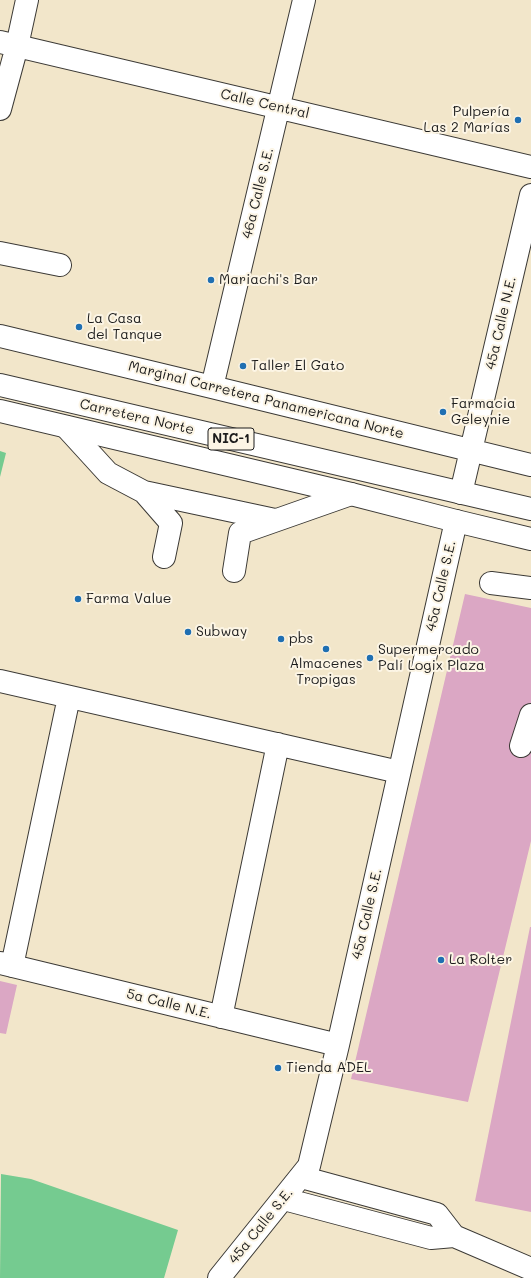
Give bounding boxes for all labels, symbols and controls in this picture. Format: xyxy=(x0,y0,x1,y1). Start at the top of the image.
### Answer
street label: Calle Central xyxy=(219,86,311,122)
place label: Pulpería Las 2 Marías xyxy=(424,104,510,136)
marker: Pulpería Las 2 Marías xyxy=(513,115,523,125)
street label: 46a Calle S.E. xyxy=(239,146,277,240)
place label: Mariachi's Bar xyxy=(219,272,318,288)
marker: Mariachi's Bar xyxy=(206,275,216,285)
street label: 45a Calle N.E. xyxy=(482,275,520,371)
place label: La Casa del Tanque xyxy=(87,311,162,344)
marker: La Casa del Tanque xyxy=(74,322,84,332)
street label: Marginal Carretera Panamericana Norte xyxy=(126,358,406,442)
place label: Taller El Gato xyxy=(251,358,344,374)
marker: Taller El Gato xyxy=(238,361,248,371)
street label: Carretera Norte xyxy=(78,396,196,438)
place label: Farmacia Geleynie xyxy=(451,396,516,428)
marker: Farmacia Geleynie xyxy=(438,407,448,417)
road number: NIC-1 xyxy=(208,428,254,450)
street label: 45a Calle S.E. xyxy=(422,539,460,633)
place label: Farma Value xyxy=(86,591,171,607)
marker: Farma Value xyxy=(73,594,83,604)
place label: Subway xyxy=(196,624,247,640)
marker: Subway xyxy=(183,627,193,637)
place label: pbs xyxy=(289,631,313,647)
marker: pbs xyxy=(276,634,286,644)
place label: Supermercado Palí Logix Plaza xyxy=(378,642,485,674)
marker: Almacenes Tropigas xyxy=(321,644,331,654)
marker: Supermercado Palí Logix Plaza xyxy=(365,653,375,663)
place label: Almacenes Tropigas xyxy=(289,656,363,688)
street label: 45a Calle S.E. xyxy=(348,867,386,961)
place label: La Rolter xyxy=(449,952,512,968)
marker: La Rolter xyxy=(436,955,446,965)
street label: 5a Calle N.E. xyxy=(125,985,213,1023)
place label: Tienda ADEL xyxy=(286,1060,371,1076)
marker: Tienda ADEL xyxy=(273,1063,283,1073)
street label: 45a Calle S.E. xyxy=(225,1185,297,1267)

